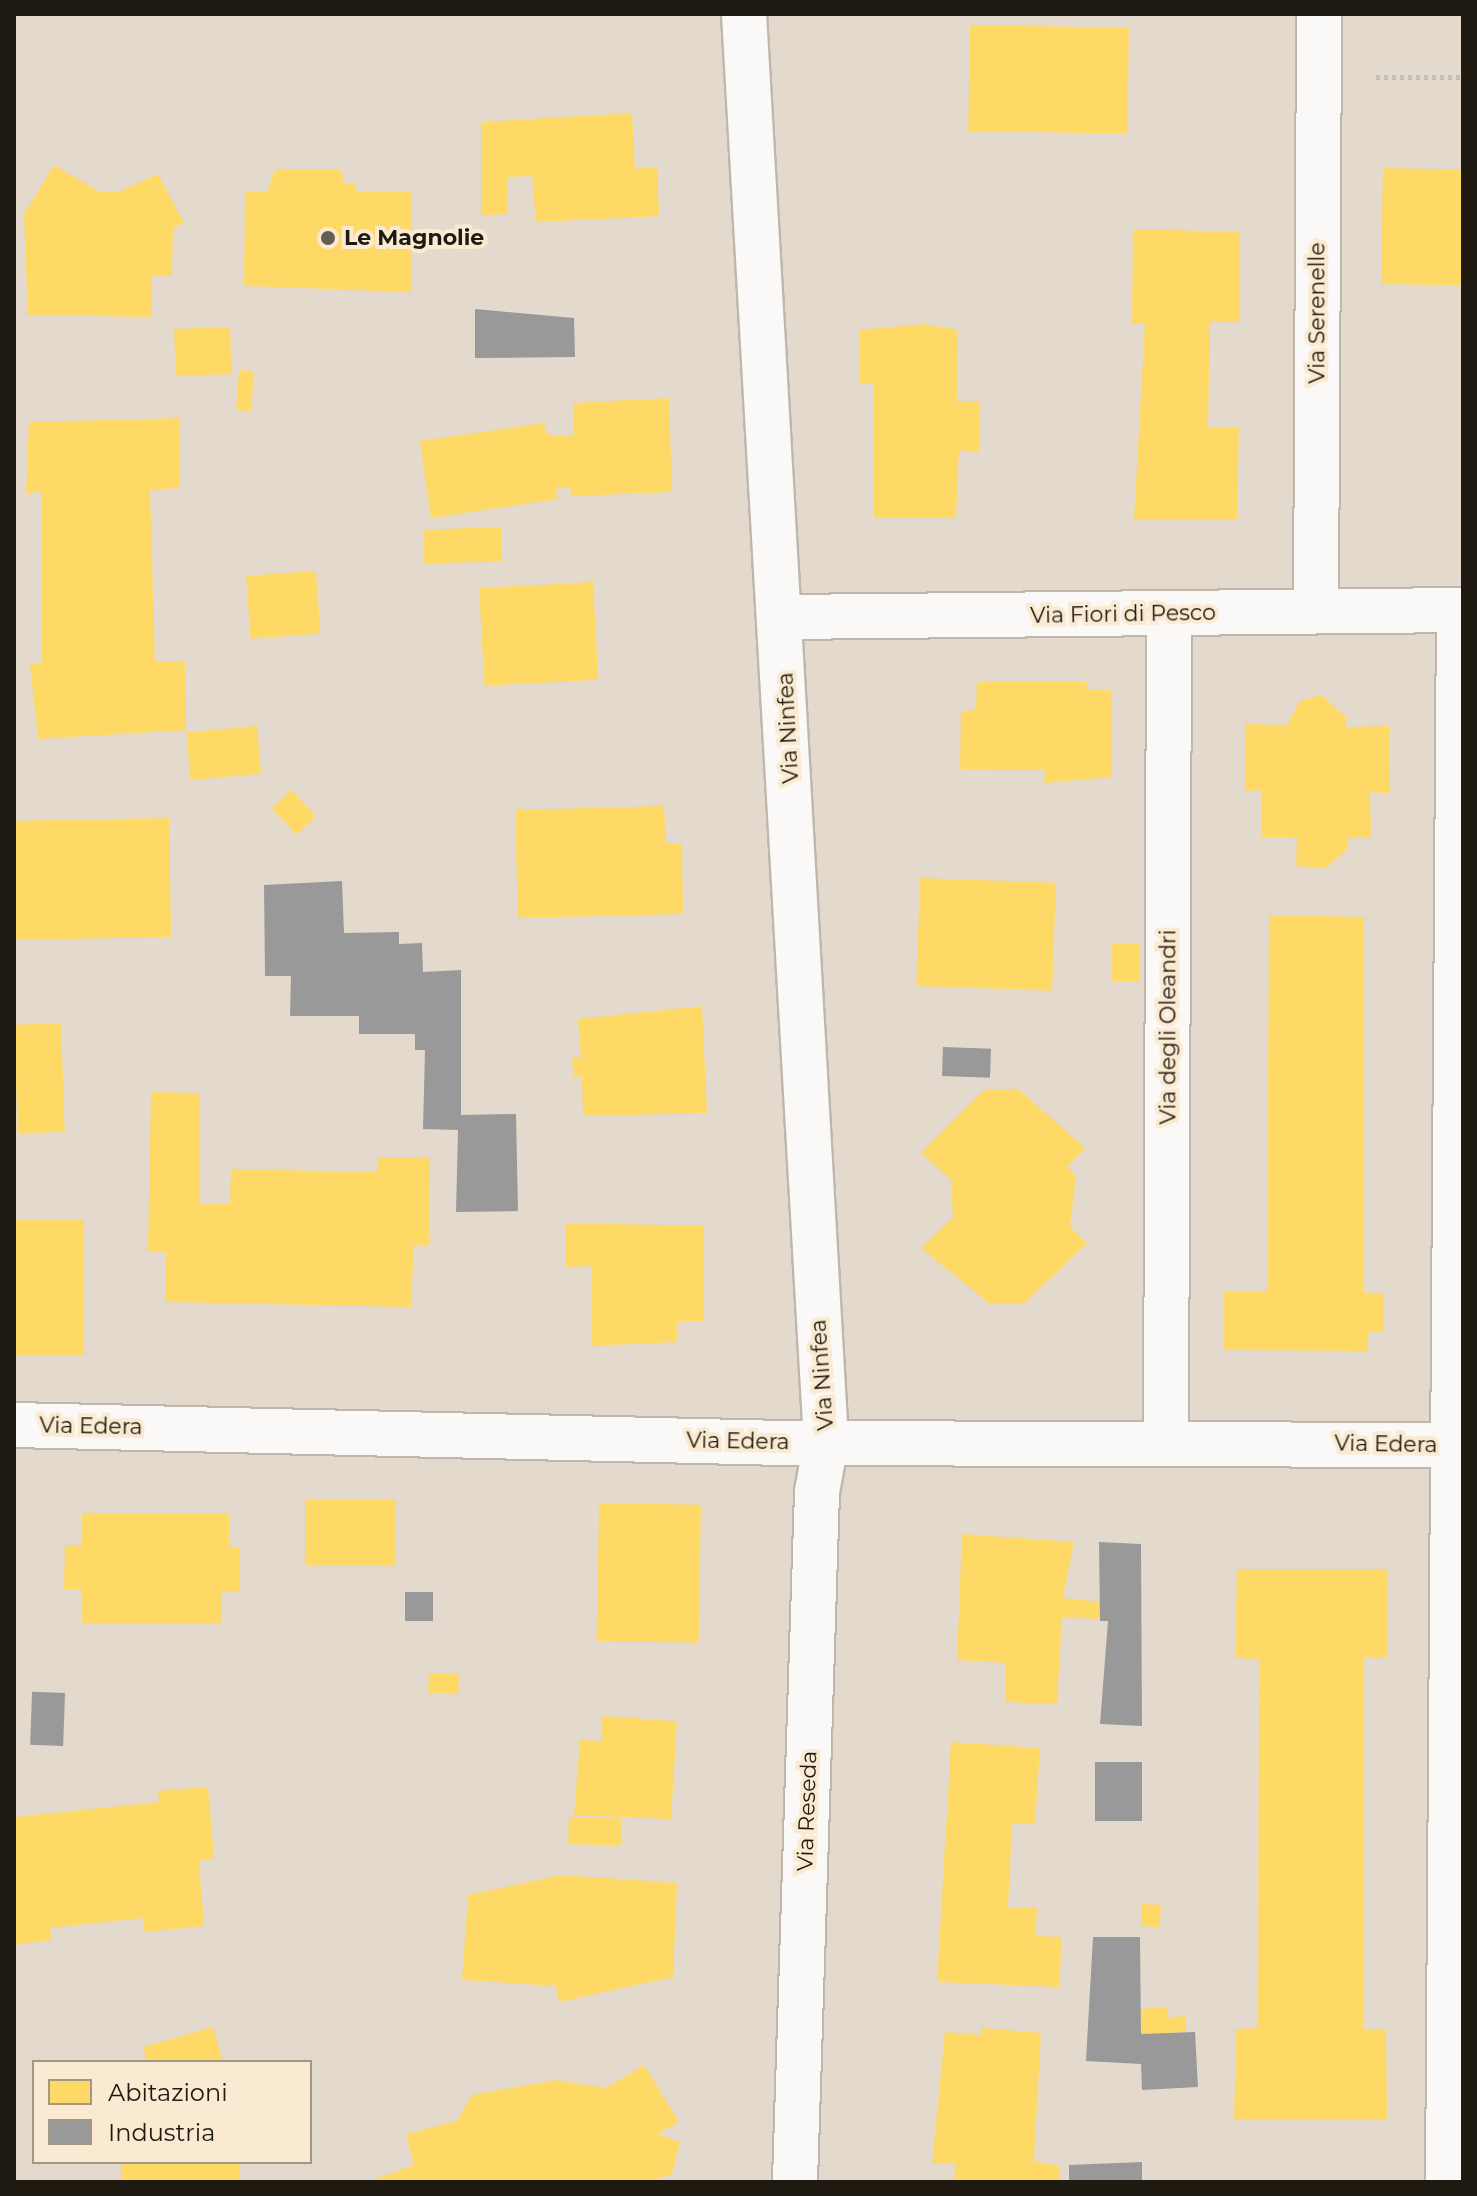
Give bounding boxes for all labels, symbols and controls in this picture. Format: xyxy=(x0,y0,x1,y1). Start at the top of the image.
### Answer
place label: Le Magnolie xyxy=(344,225,484,251)
marker: Le Magnolie xyxy=(319,229,337,247)
street label: Via Serenelle xyxy=(1304,242,1330,384)
street label: Via Fiori di Pesco xyxy=(1030,599,1216,629)
street label: Via Ninfea xyxy=(772,672,804,784)
street label: Via degli Oleandri xyxy=(1155,929,1181,1125)
street label: Via Ninfea xyxy=(805,1318,839,1432)
street label: Via Edera xyxy=(39,1412,143,1440)
street label: Via Edera xyxy=(686,1427,790,1455)
street label: Via Edera xyxy=(1334,1430,1438,1458)
street label: Via Reseda xyxy=(792,1750,822,1872)
legend xyxy=(32,2060,312,2164)
text: Abitazioni xyxy=(108,2078,228,2107)
text: Industria xyxy=(108,2118,215,2147)

